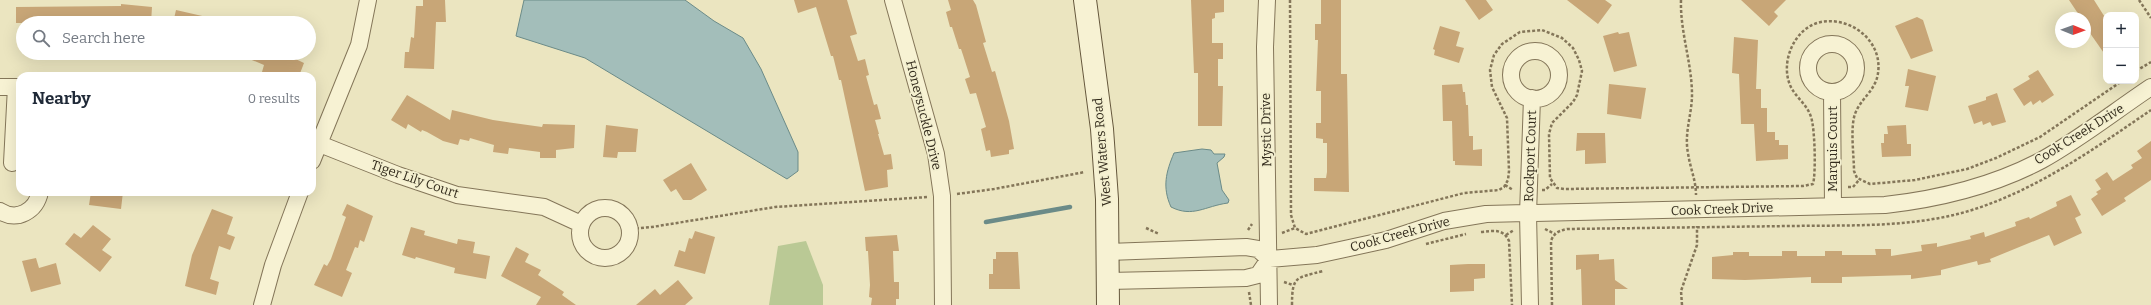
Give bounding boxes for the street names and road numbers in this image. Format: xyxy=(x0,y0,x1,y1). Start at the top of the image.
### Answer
street label: Honeysuckle Drive xyxy=(903,59,945,171)
street label: Mystic Drive xyxy=(1258,93,1274,167)
street label: West Waters Road xyxy=(1090,97,1114,207)
street label: Cook Creek Drive xyxy=(2032,100,2126,168)
street label: Marquis Court xyxy=(1825,106,1840,192)
street label: Rockport Court xyxy=(1521,110,1539,202)
street label: Tiger Lily Court xyxy=(369,157,461,201)
street label: Cook Creek Drive xyxy=(1670,200,1774,218)
street label: Cook Creek Drive xyxy=(1348,213,1452,255)

